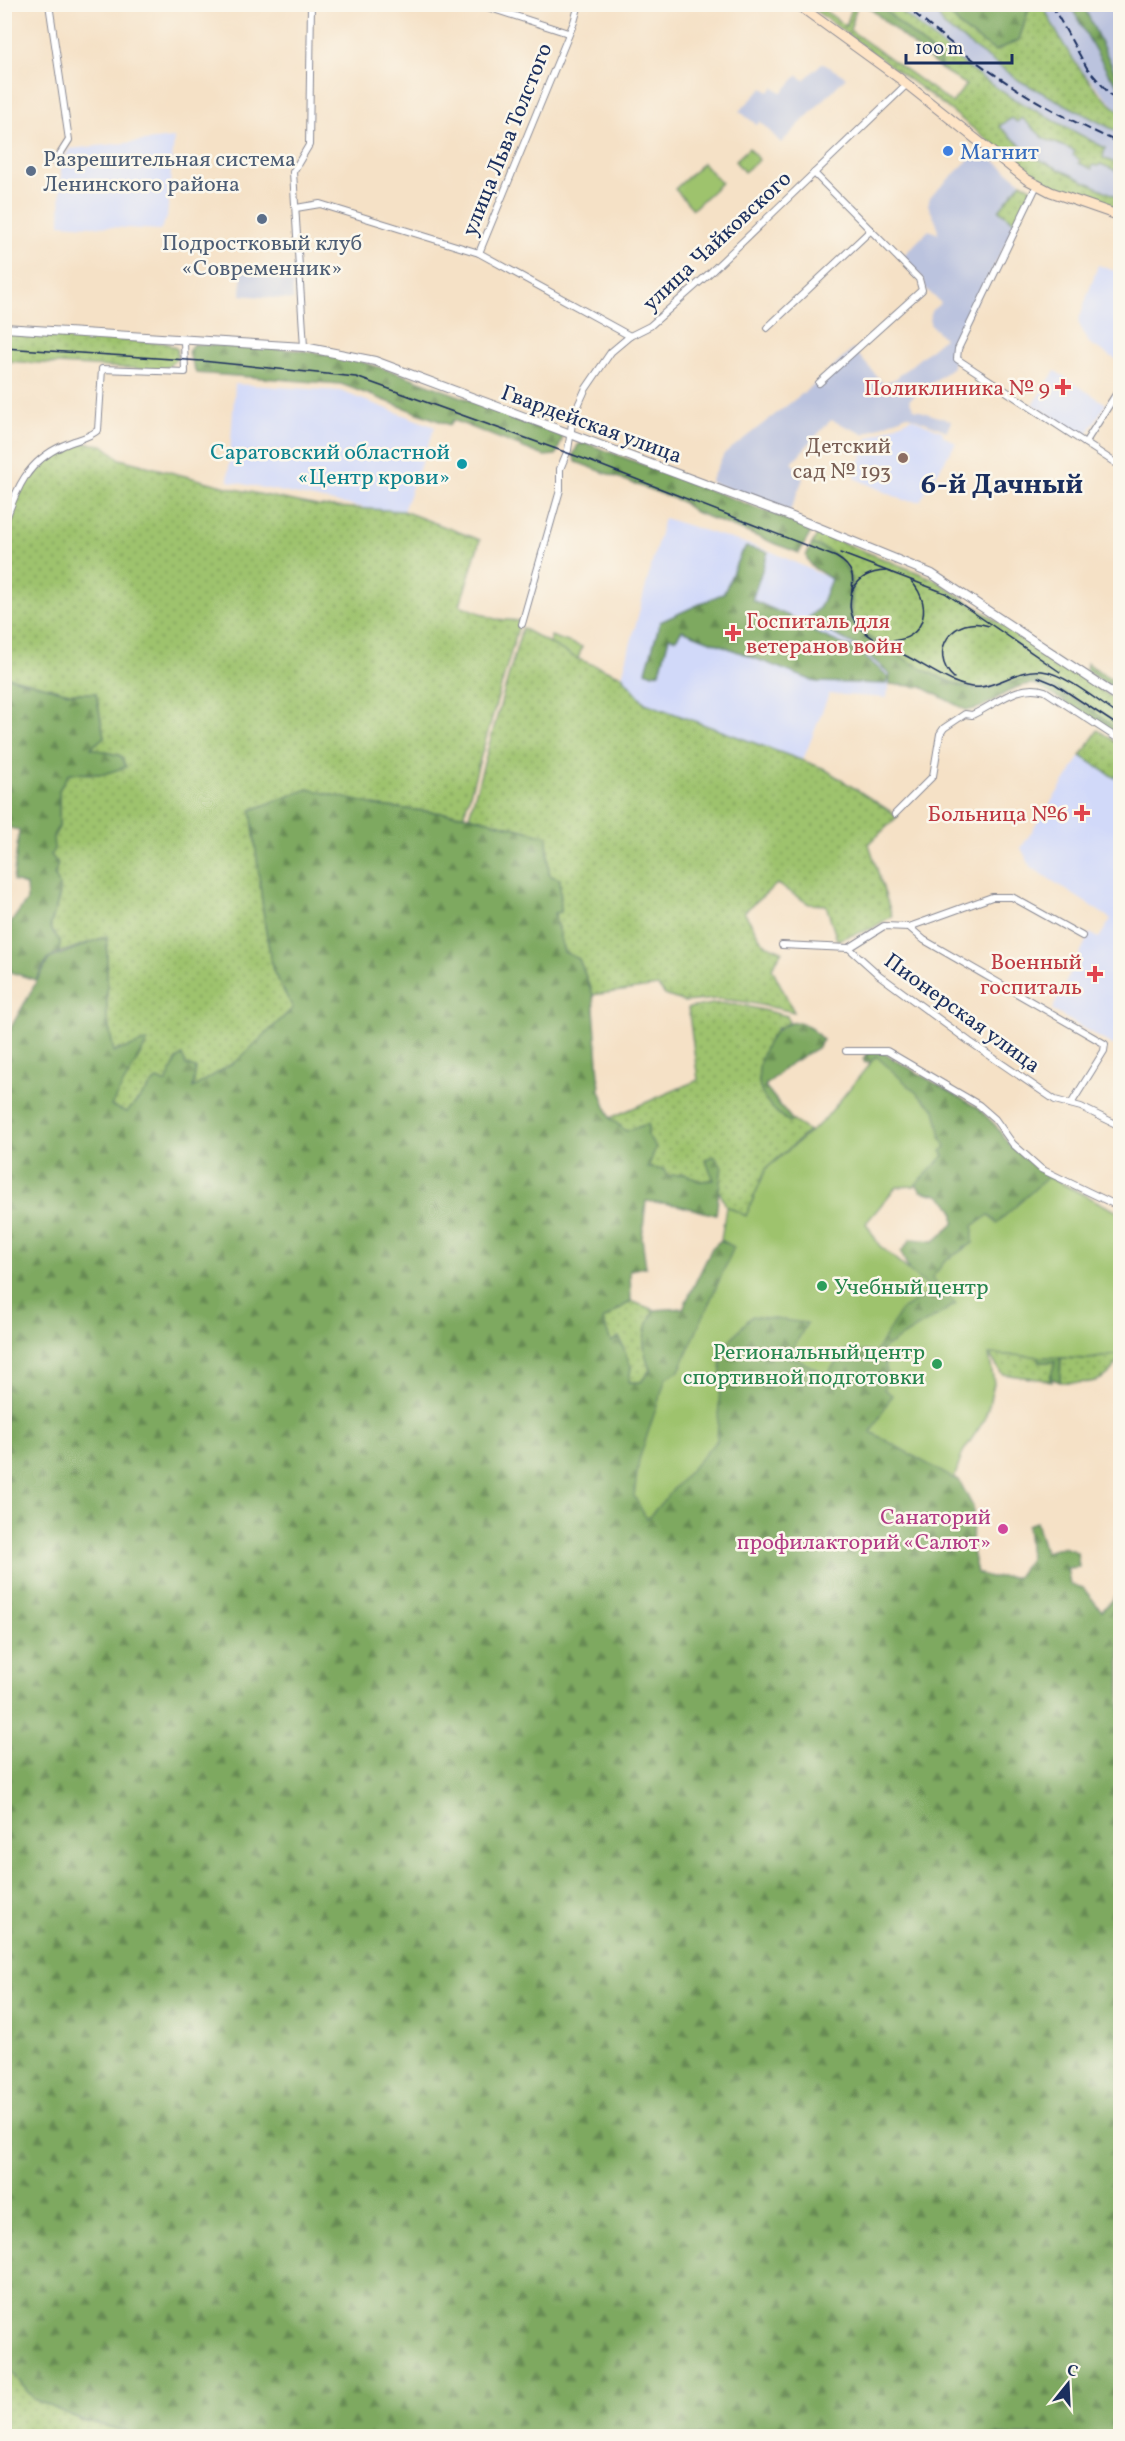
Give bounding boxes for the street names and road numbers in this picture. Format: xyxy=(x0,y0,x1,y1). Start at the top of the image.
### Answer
street label: улица Льва Толстого xyxy=(455,39,561,241)
street label: улица Чайковского xyxy=(636,164,799,319)
street label: Гвардейская улица xyxy=(496,378,686,473)
street label: Пионерская улица xyxy=(877,947,1046,1081)

